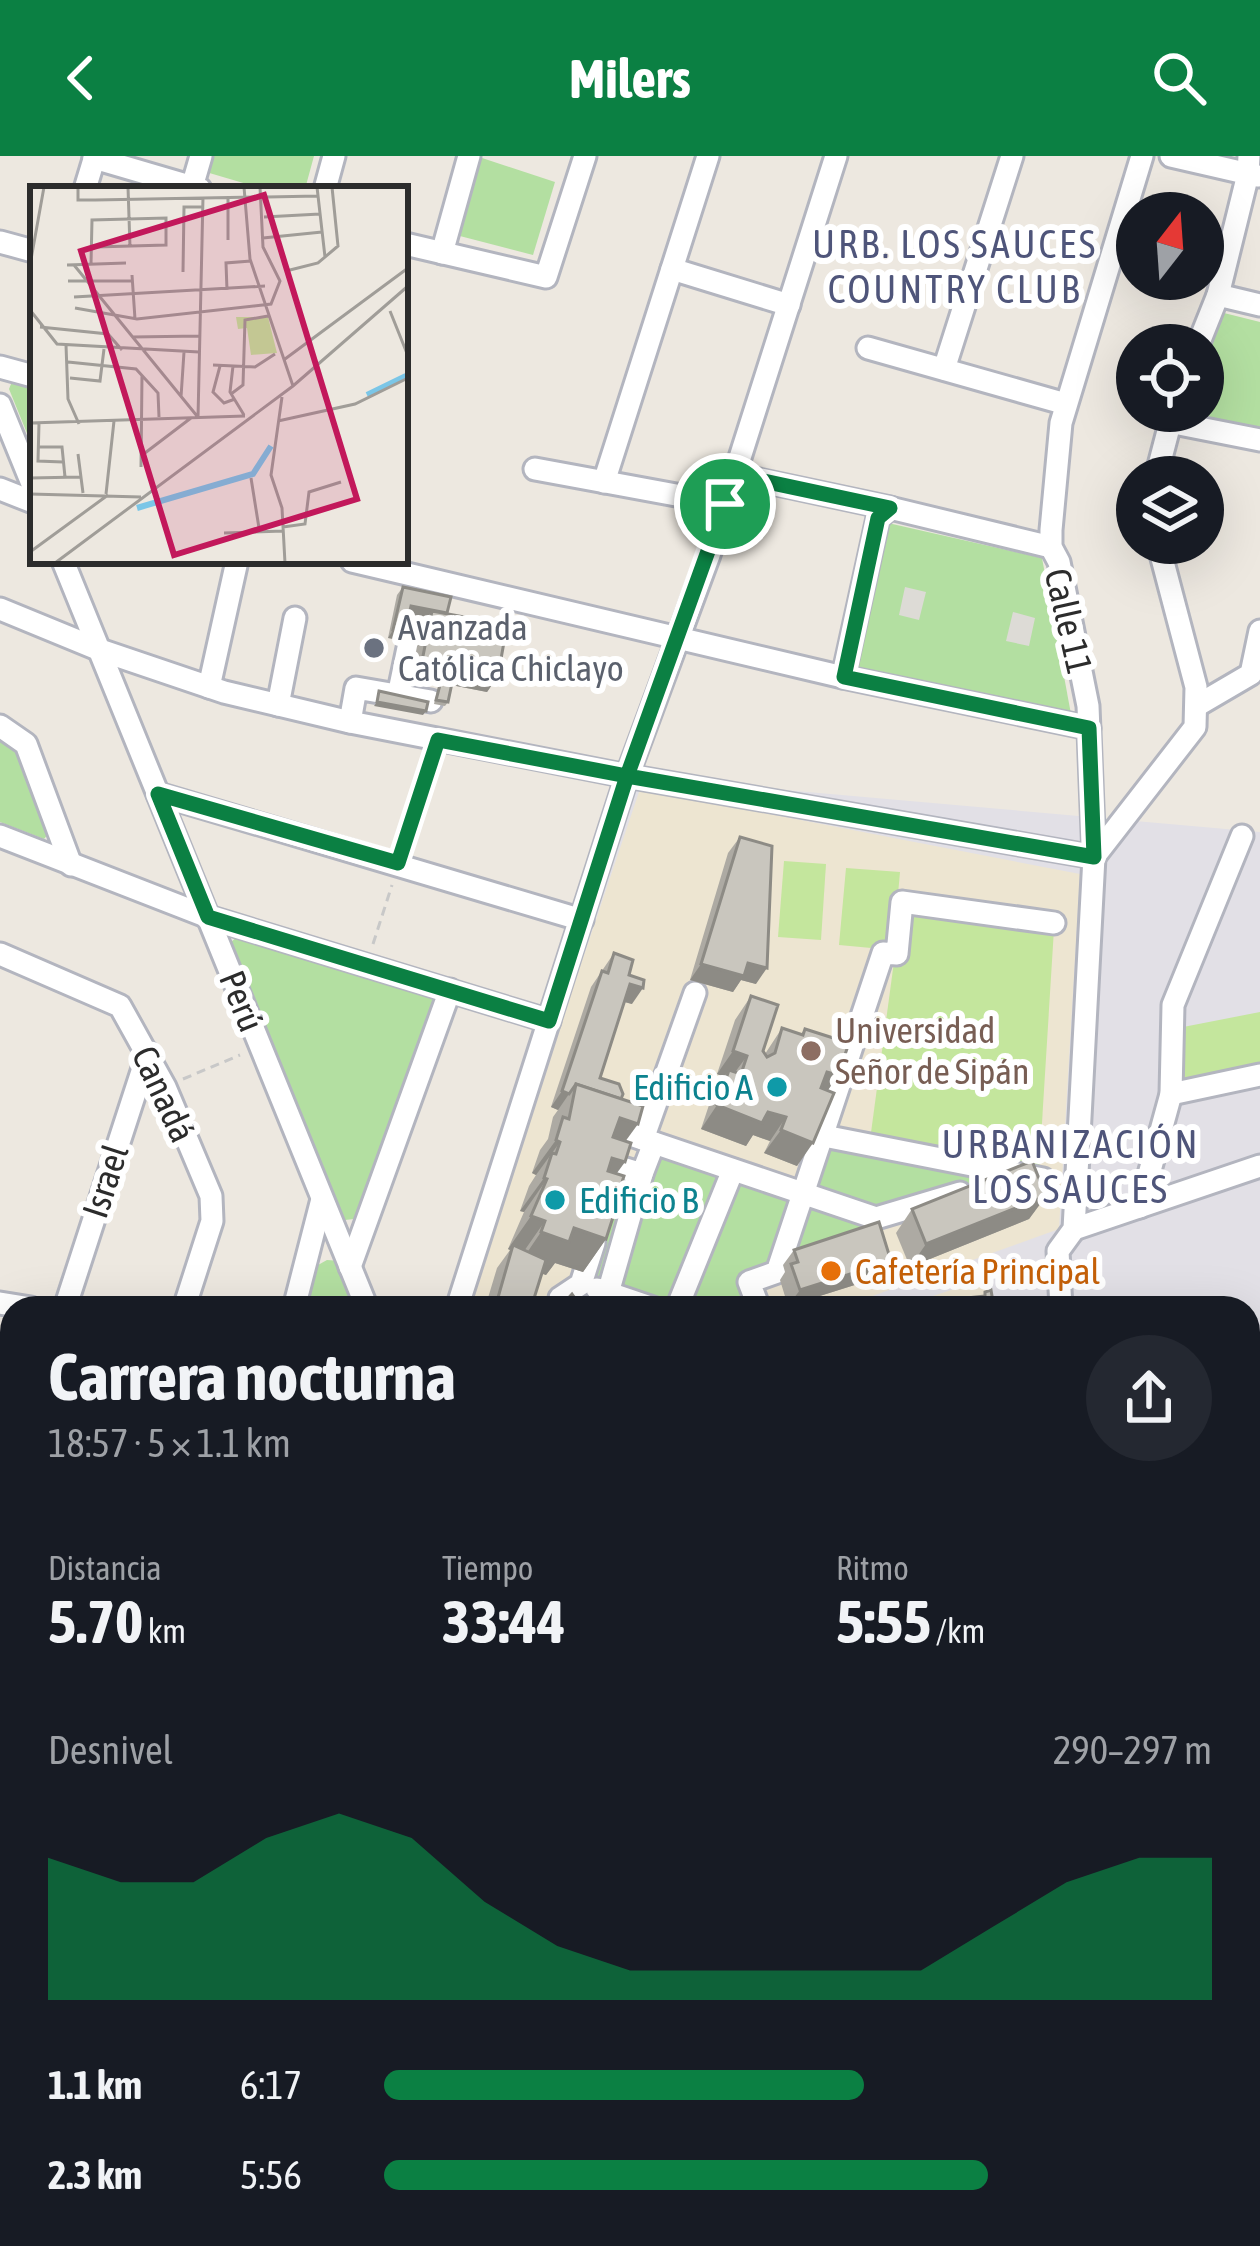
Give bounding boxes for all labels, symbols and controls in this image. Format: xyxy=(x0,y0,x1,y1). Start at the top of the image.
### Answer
icon: back xyxy=(48,45,114,111)
icon: search xyxy=(1146,45,1212,111)
text: Milers xyxy=(569,48,691,109)
inset map xyxy=(30,186,408,564)
north arrow xyxy=(1116,192,1224,300)
map controls xyxy=(1116,192,1224,564)
district label: URB. LOS SAUCES COUNTRY CLUB xyxy=(812,222,1098,311)
button: locate xyxy=(1116,324,1224,432)
pin xyxy=(674,453,776,555)
button: layers xyxy=(1116,456,1224,564)
icon: arrive xyxy=(692,471,758,537)
street label: Calle 11 xyxy=(1037,564,1101,678)
place label: Avanzada Católica Chiclayo xyxy=(398,606,624,689)
marker: Avanzada Católica Chiclayo xyxy=(361,635,387,661)
street label: Perú xyxy=(211,965,273,1037)
place label: Universidad Señor de Sipán xyxy=(835,1009,1029,1092)
marker: Universidad Señor de Sipán xyxy=(798,1038,824,1064)
street label: Canadá xyxy=(124,1039,204,1149)
place label: Edificio A xyxy=(633,1066,753,1108)
marker: Edificio A xyxy=(764,1074,790,1100)
district label: URBANIZACIÓN LOS SAUCES xyxy=(941,1122,1201,1211)
street label: Israel xyxy=(74,1139,137,1223)
place label: Edificio B xyxy=(579,1179,698,1221)
marker: Edificio B xyxy=(542,1187,568,1213)
place label: Cafetería Principal xyxy=(855,1250,1101,1292)
marker: Cafetería Principal xyxy=(818,1258,844,1284)
button: share xyxy=(1086,1335,1212,1461)
text: Carrera nocturna xyxy=(48,1338,456,1414)
text: 18:57 · 5 × 1.1 km xyxy=(48,1421,291,1465)
text: Distancia xyxy=(48,1549,162,1587)
text: Tiempo xyxy=(442,1549,533,1587)
text: Ritmo xyxy=(836,1549,909,1587)
text: 5.70 xyxy=(48,1587,143,1656)
text: 33:44 xyxy=(442,1587,565,1656)
text: 5:55 xyxy=(836,1587,931,1656)
text: km xyxy=(143,1612,186,1650)
text: /km xyxy=(931,1612,985,1650)
text: Desnivel xyxy=(48,1728,173,1772)
text: 290–297 m xyxy=(1053,1728,1212,1772)
text: 1.1 km xyxy=(48,2063,142,2107)
text: 6:17 xyxy=(240,2063,302,2107)
text: 2.3 km xyxy=(48,2153,142,2197)
text: 5:56 xyxy=(240,2153,302,2197)

